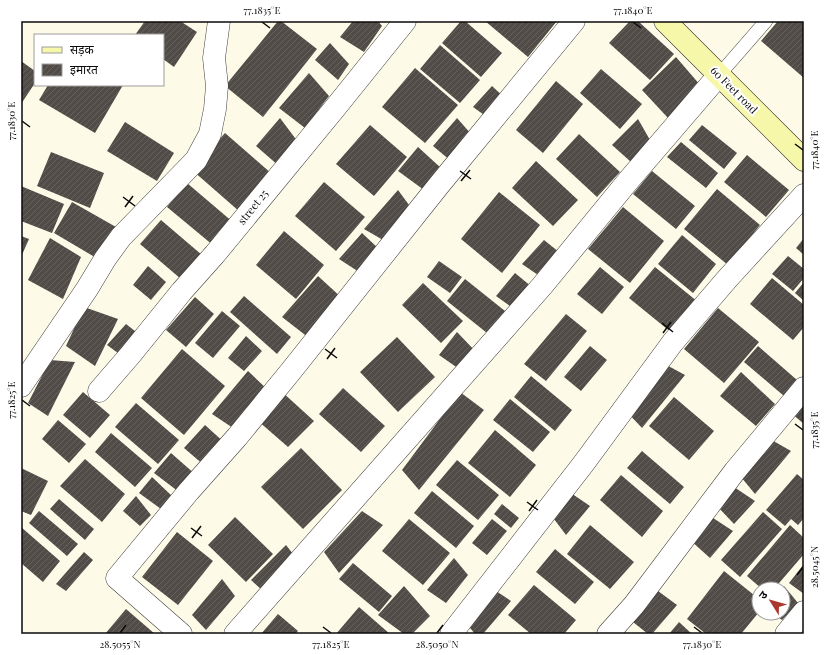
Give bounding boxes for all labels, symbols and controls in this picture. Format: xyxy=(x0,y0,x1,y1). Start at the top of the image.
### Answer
text: 77.1835°E xyxy=(243,3,281,17)
text: 77.1840°E xyxy=(613,3,653,17)
legend xyxy=(34,34,164,86)
text: सड़क xyxy=(70,41,95,57)
text: इमारत xyxy=(70,61,99,77)
street label: 60 Feet road xyxy=(707,63,762,117)
text: 77.1830°E xyxy=(4,102,18,140)
text: 77.1840°E xyxy=(807,130,821,170)
street label: street 25 xyxy=(234,186,272,227)
text: 77.1825°E xyxy=(4,381,18,419)
text: 77.1835°E xyxy=(807,411,821,449)
text: 28.5045°N xyxy=(807,546,821,588)
north arrow xyxy=(751,581,791,621)
text: उ xyxy=(755,587,771,602)
text: 28.5055°N xyxy=(99,637,141,651)
text: 77.1825°E xyxy=(312,637,350,651)
text: 28.5050°N xyxy=(416,637,458,651)
text: 77.1830°E xyxy=(683,637,721,651)

